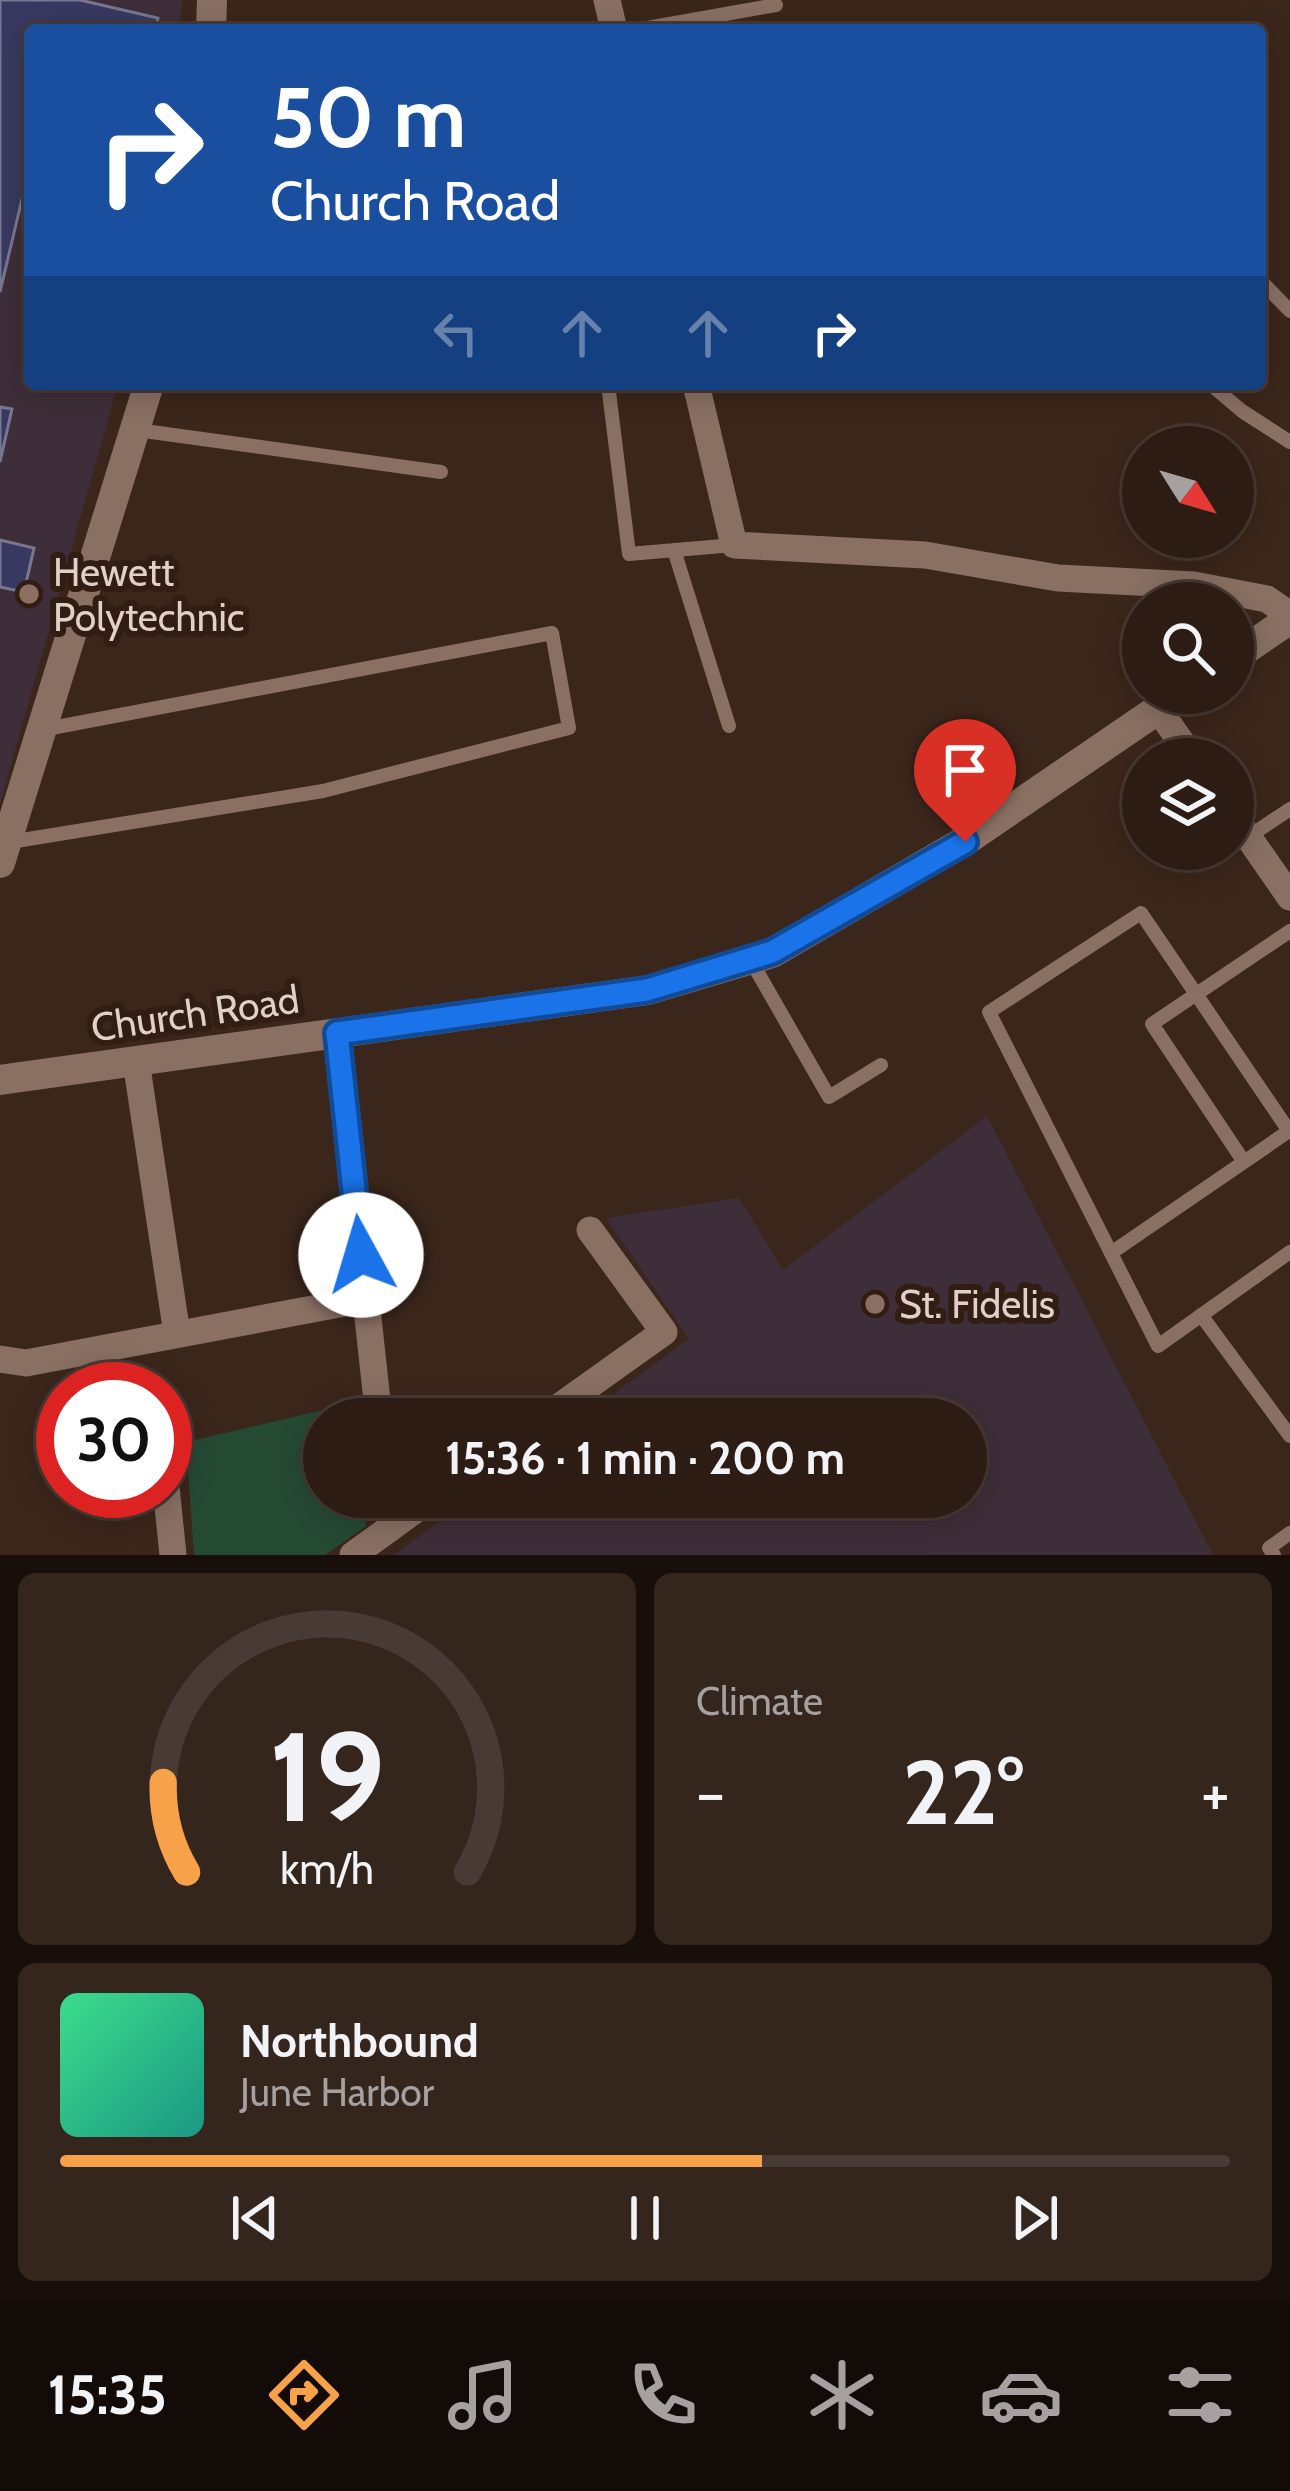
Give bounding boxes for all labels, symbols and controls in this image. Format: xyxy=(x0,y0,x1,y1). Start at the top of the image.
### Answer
text: 50 m xyxy=(270,66,466,168)
icon: right xyxy=(72,72,228,228)
text: Church Road xyxy=(270,168,560,234)
icon: left xyxy=(423,300,489,366)
icon: ahead xyxy=(549,300,615,366)
icon: ahead xyxy=(675,300,741,366)
icon: right xyxy=(801,300,867,366)
north arrow xyxy=(1122,426,1254,558)
map controls xyxy=(1122,426,1254,870)
place label: Hewett Polytechnic xyxy=(53,548,244,641)
marker: Hewett Polytechnic xyxy=(16,581,42,607)
button: search xyxy=(1122,582,1254,714)
pin xyxy=(914,719,1016,842)
icon: arrive xyxy=(932,737,998,803)
button: layers xyxy=(1122,738,1254,870)
street label: Church Road xyxy=(88,975,302,1051)
position arrow xyxy=(298,1192,424,1318)
place label: St. Fidelis xyxy=(899,1280,1055,1328)
marker: St. Fidelis xyxy=(862,1291,888,1317)
speed limit sign: 30 xyxy=(36,1362,192,1518)
text: 15:36 · 1 min · 200 m xyxy=(445,1431,845,1485)
text: Climate xyxy=(696,1677,823,1725)
text: 19 xyxy=(269,1701,385,1852)
text: 22° xyxy=(902,1737,1024,1847)
text: − xyxy=(696,1752,725,1833)
text: + xyxy=(1201,1752,1230,1833)
text: km/h xyxy=(280,1843,374,1895)
text: Northbound xyxy=(240,2014,479,2068)
text: June Harbor xyxy=(240,2068,434,2116)
icon: previous xyxy=(222,2185,288,2251)
icon: pause xyxy=(612,2185,678,2251)
icon: next xyxy=(1002,2185,1068,2251)
icon: directions xyxy=(262,2353,346,2437)
icon: music xyxy=(441,2353,525,2437)
icon: phone xyxy=(621,2353,705,2437)
icon: climate xyxy=(800,2353,884,2437)
icon: car xyxy=(979,2353,1063,2437)
icon: filters xyxy=(1158,2353,1242,2437)
text: 15:35 xyxy=(48,2362,167,2428)

